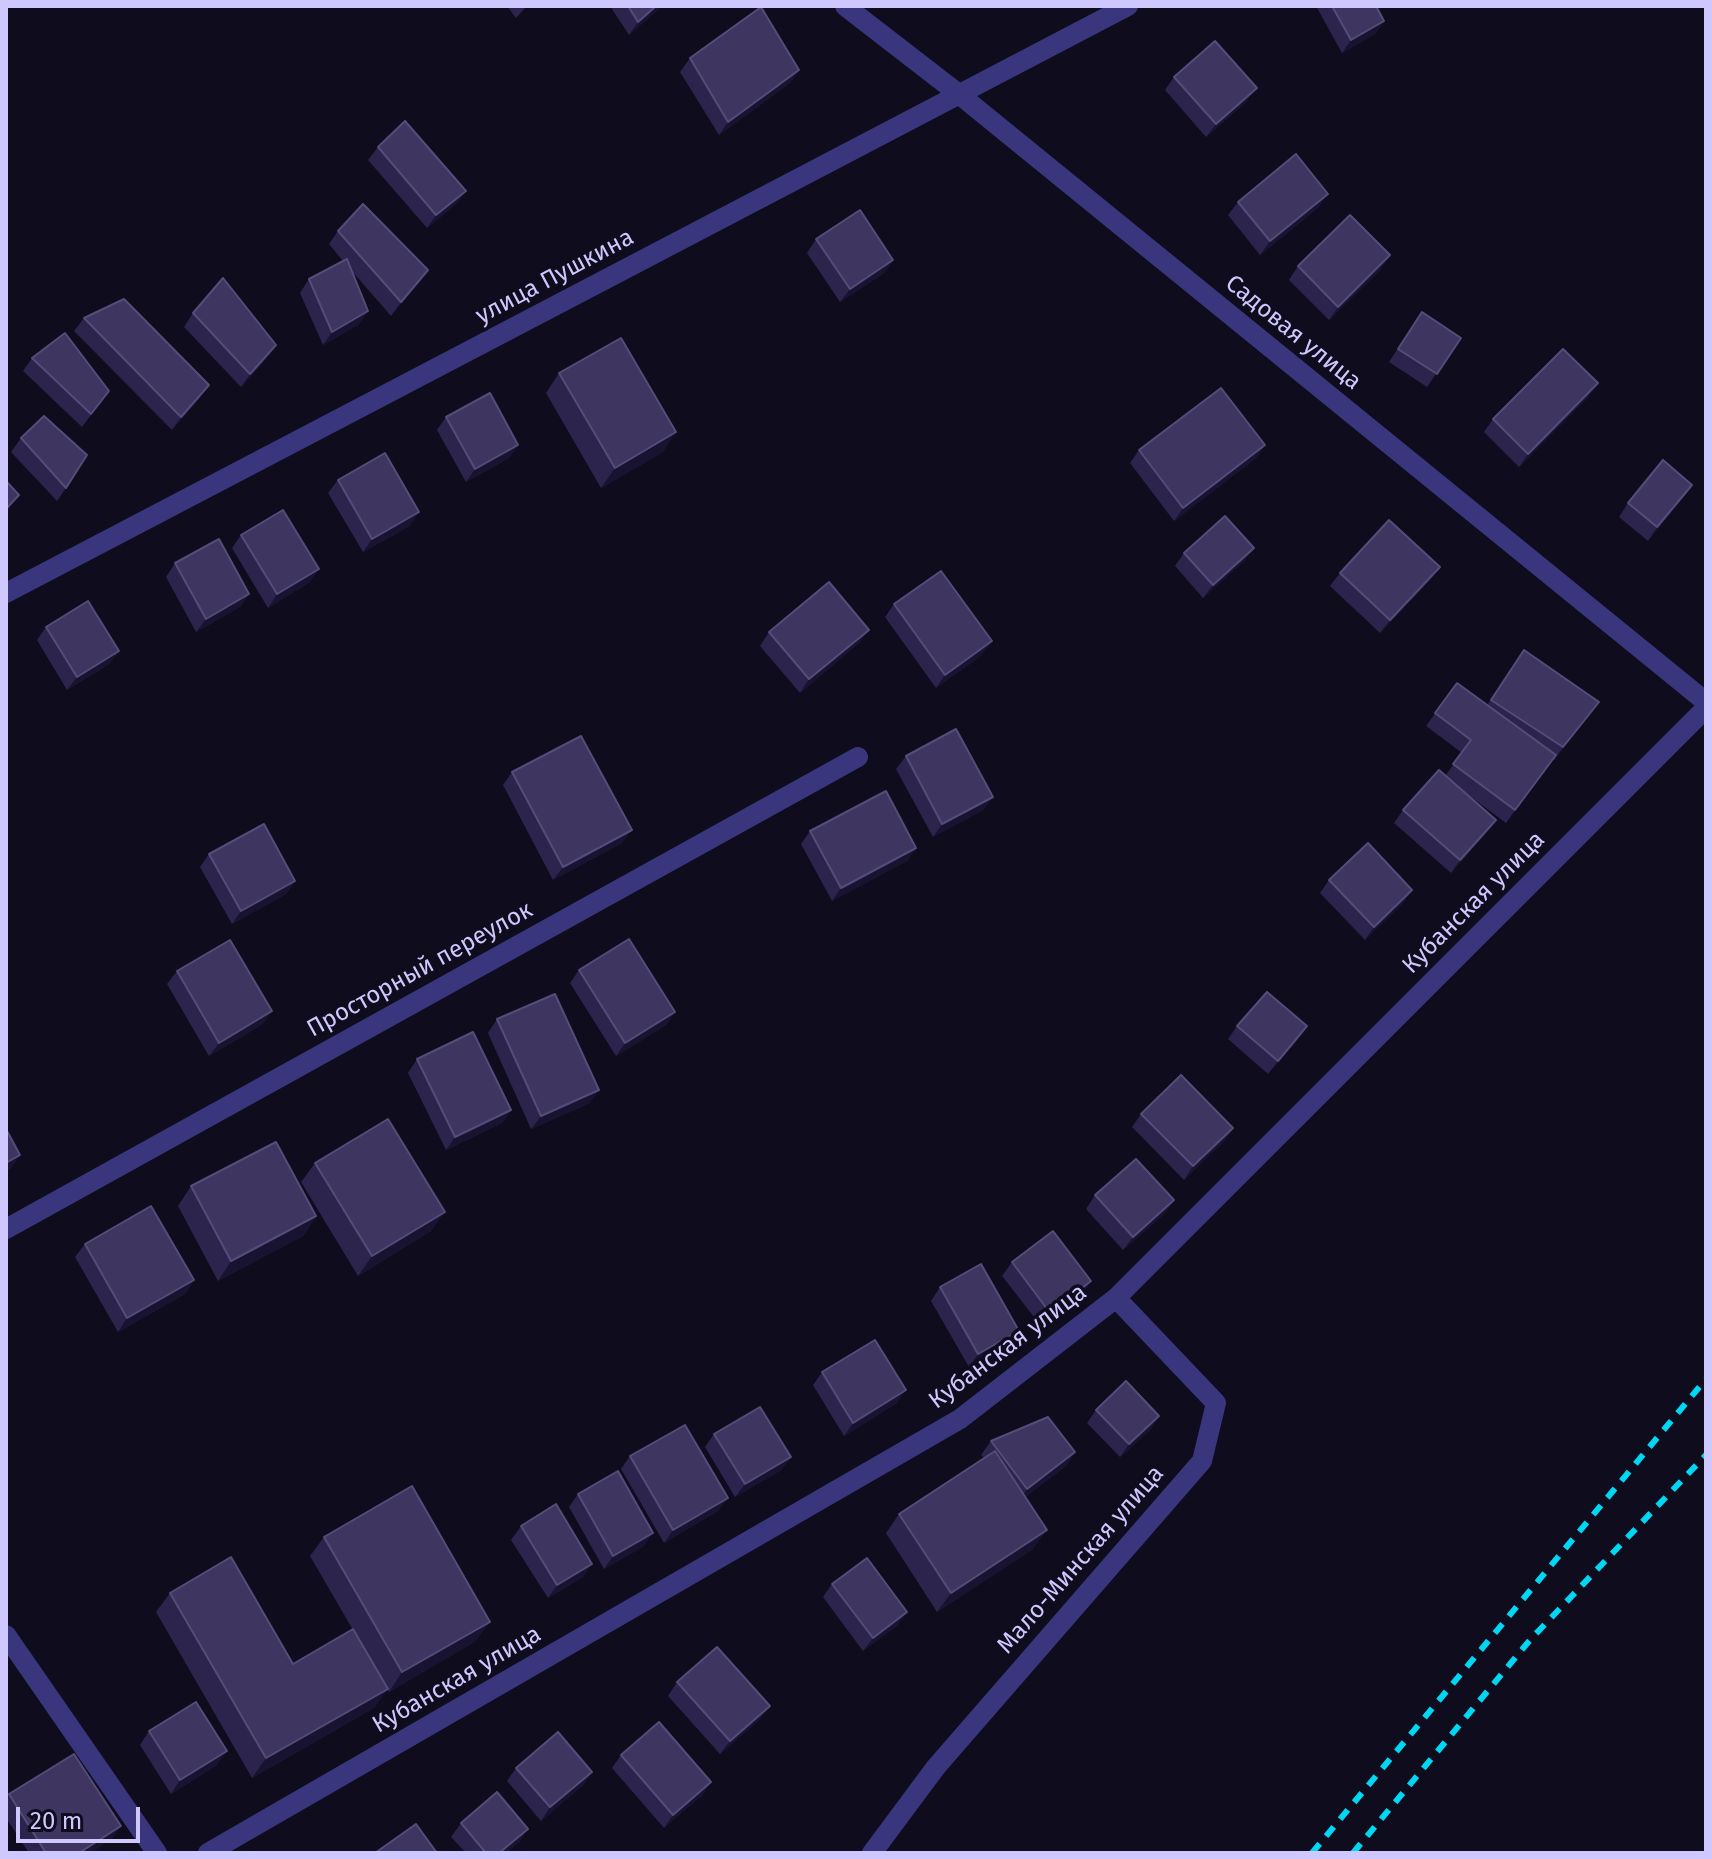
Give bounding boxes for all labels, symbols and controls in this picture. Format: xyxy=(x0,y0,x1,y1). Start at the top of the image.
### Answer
street label: улица Пушкина xyxy=(471,223,639,331)
street label: Садовая улица xyxy=(1219,269,1367,397)
street label: Кубанская улица xyxy=(1397,826,1551,980)
street label: Просторный переулок xyxy=(302,896,538,1044)
street label: Кубанская улица xyxy=(924,1278,1092,1416)
street label: Мало-Минская улица xyxy=(992,1460,1170,1660)
street label: Кубанская улица xyxy=(368,1620,546,1740)
scale bar xyxy=(20,1791,144,1841)
text: 20 m xyxy=(30,1807,82,1835)

